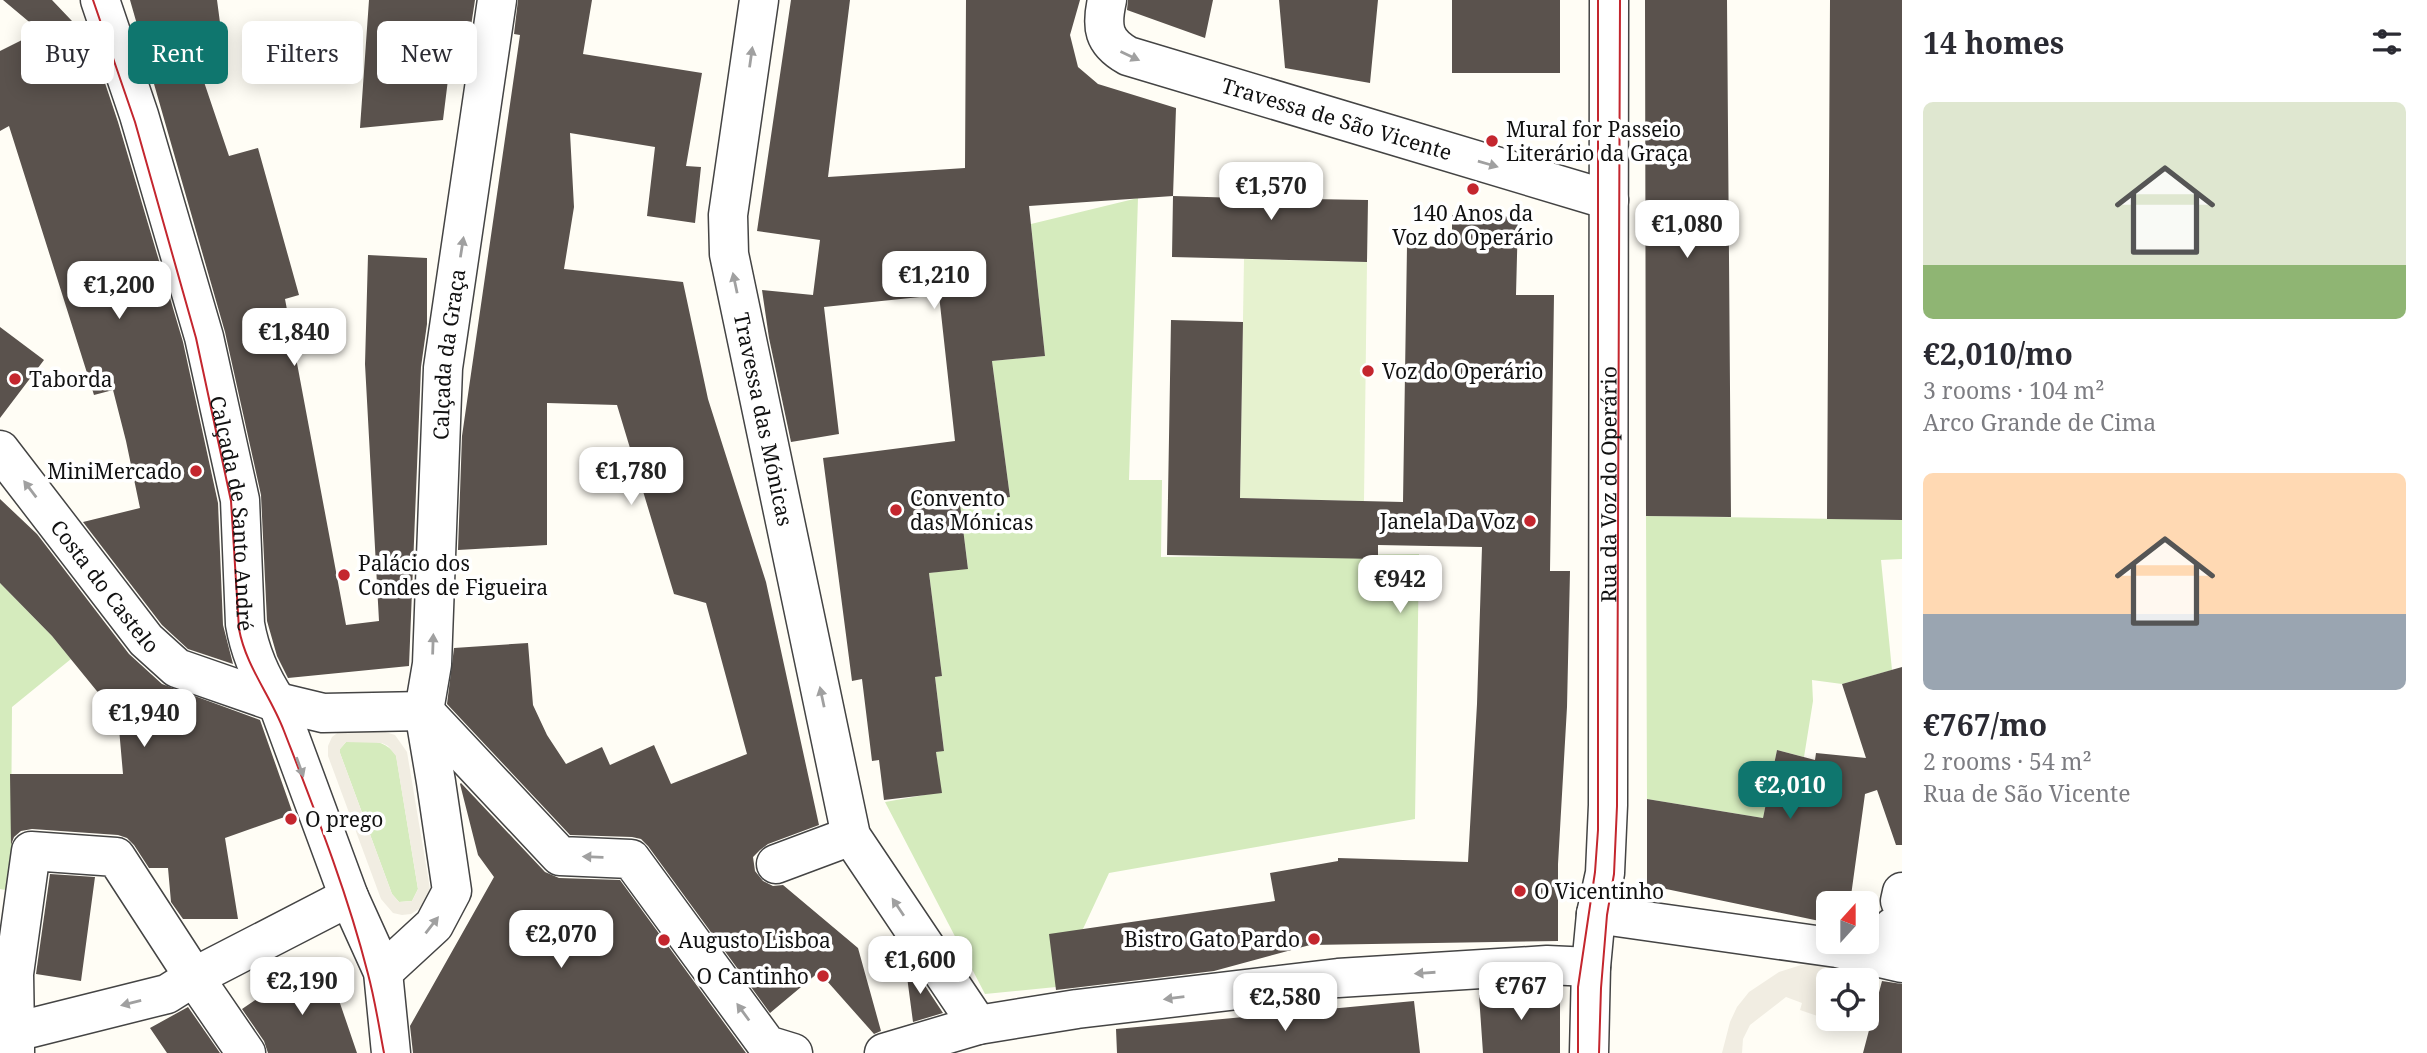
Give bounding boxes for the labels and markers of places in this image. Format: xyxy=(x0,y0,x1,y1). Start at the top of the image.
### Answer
place label: Mural for Passeio Literário da Graça xyxy=(1506,115,1689,167)
marker: Mural for Passeio Literário da Graça xyxy=(1484,133,1500,149)
pin: €1,570 xyxy=(1214,162,1328,222)
marker: 140 Anos da Voz do Operário xyxy=(1465,181,1481,197)
place label: 140 Anos da Voz do Operário xyxy=(1392,199,1554,251)
pin: €1,080 xyxy=(1630,201,1744,260)
pin: €1,210 xyxy=(877,252,991,311)
pin: €1,200 xyxy=(62,262,176,321)
pin: €1,840 xyxy=(237,308,351,368)
place label: Voz do Operário xyxy=(1382,357,1543,385)
marker: Voz do Operário xyxy=(1360,363,1376,379)
place label: Taborda xyxy=(29,365,113,393)
marker: Taborda xyxy=(7,371,23,387)
pin: €1,780 xyxy=(574,448,688,507)
place label: MiniMercado xyxy=(47,457,182,485)
marker: MiniMercado xyxy=(188,463,204,479)
place label: Convento das Mónicas xyxy=(910,484,1033,536)
marker: Convento das Mónicas xyxy=(888,502,904,518)
place label: Janela Da Voz xyxy=(1379,507,1516,535)
marker: Janela Da Voz xyxy=(1522,513,1538,529)
place label: Palácio dos Condes de Figueira xyxy=(358,549,548,601)
pin: €942 xyxy=(1359,556,1441,615)
marker: Palácio dos Condes de Figueira xyxy=(336,567,352,583)
pin: €1,940 xyxy=(87,690,201,749)
pin: €2,010 xyxy=(1733,762,1847,821)
place label: O prego xyxy=(305,805,383,833)
marker: O prego xyxy=(283,811,299,827)
place label: O Vicentinho xyxy=(1534,877,1664,905)
marker: O Vicentinho xyxy=(1512,883,1528,899)
pin: €2,070 xyxy=(504,911,618,970)
place label: Bistro Gato Pardo xyxy=(1124,925,1300,953)
place label: Augusto Lisboa xyxy=(678,926,831,954)
marker: Bistro Gato Pardo xyxy=(1306,931,1322,947)
marker: Augusto Lisboa xyxy=(656,932,672,948)
pin: €1,600 xyxy=(863,936,977,996)
pin: €2,190 xyxy=(245,958,359,1017)
place label: O Cantinho xyxy=(697,962,809,990)
pin: €767 xyxy=(1480,962,1562,1022)
marker: O Cantinho xyxy=(815,968,831,984)
pin: €2,580 xyxy=(1228,974,1342,1033)

